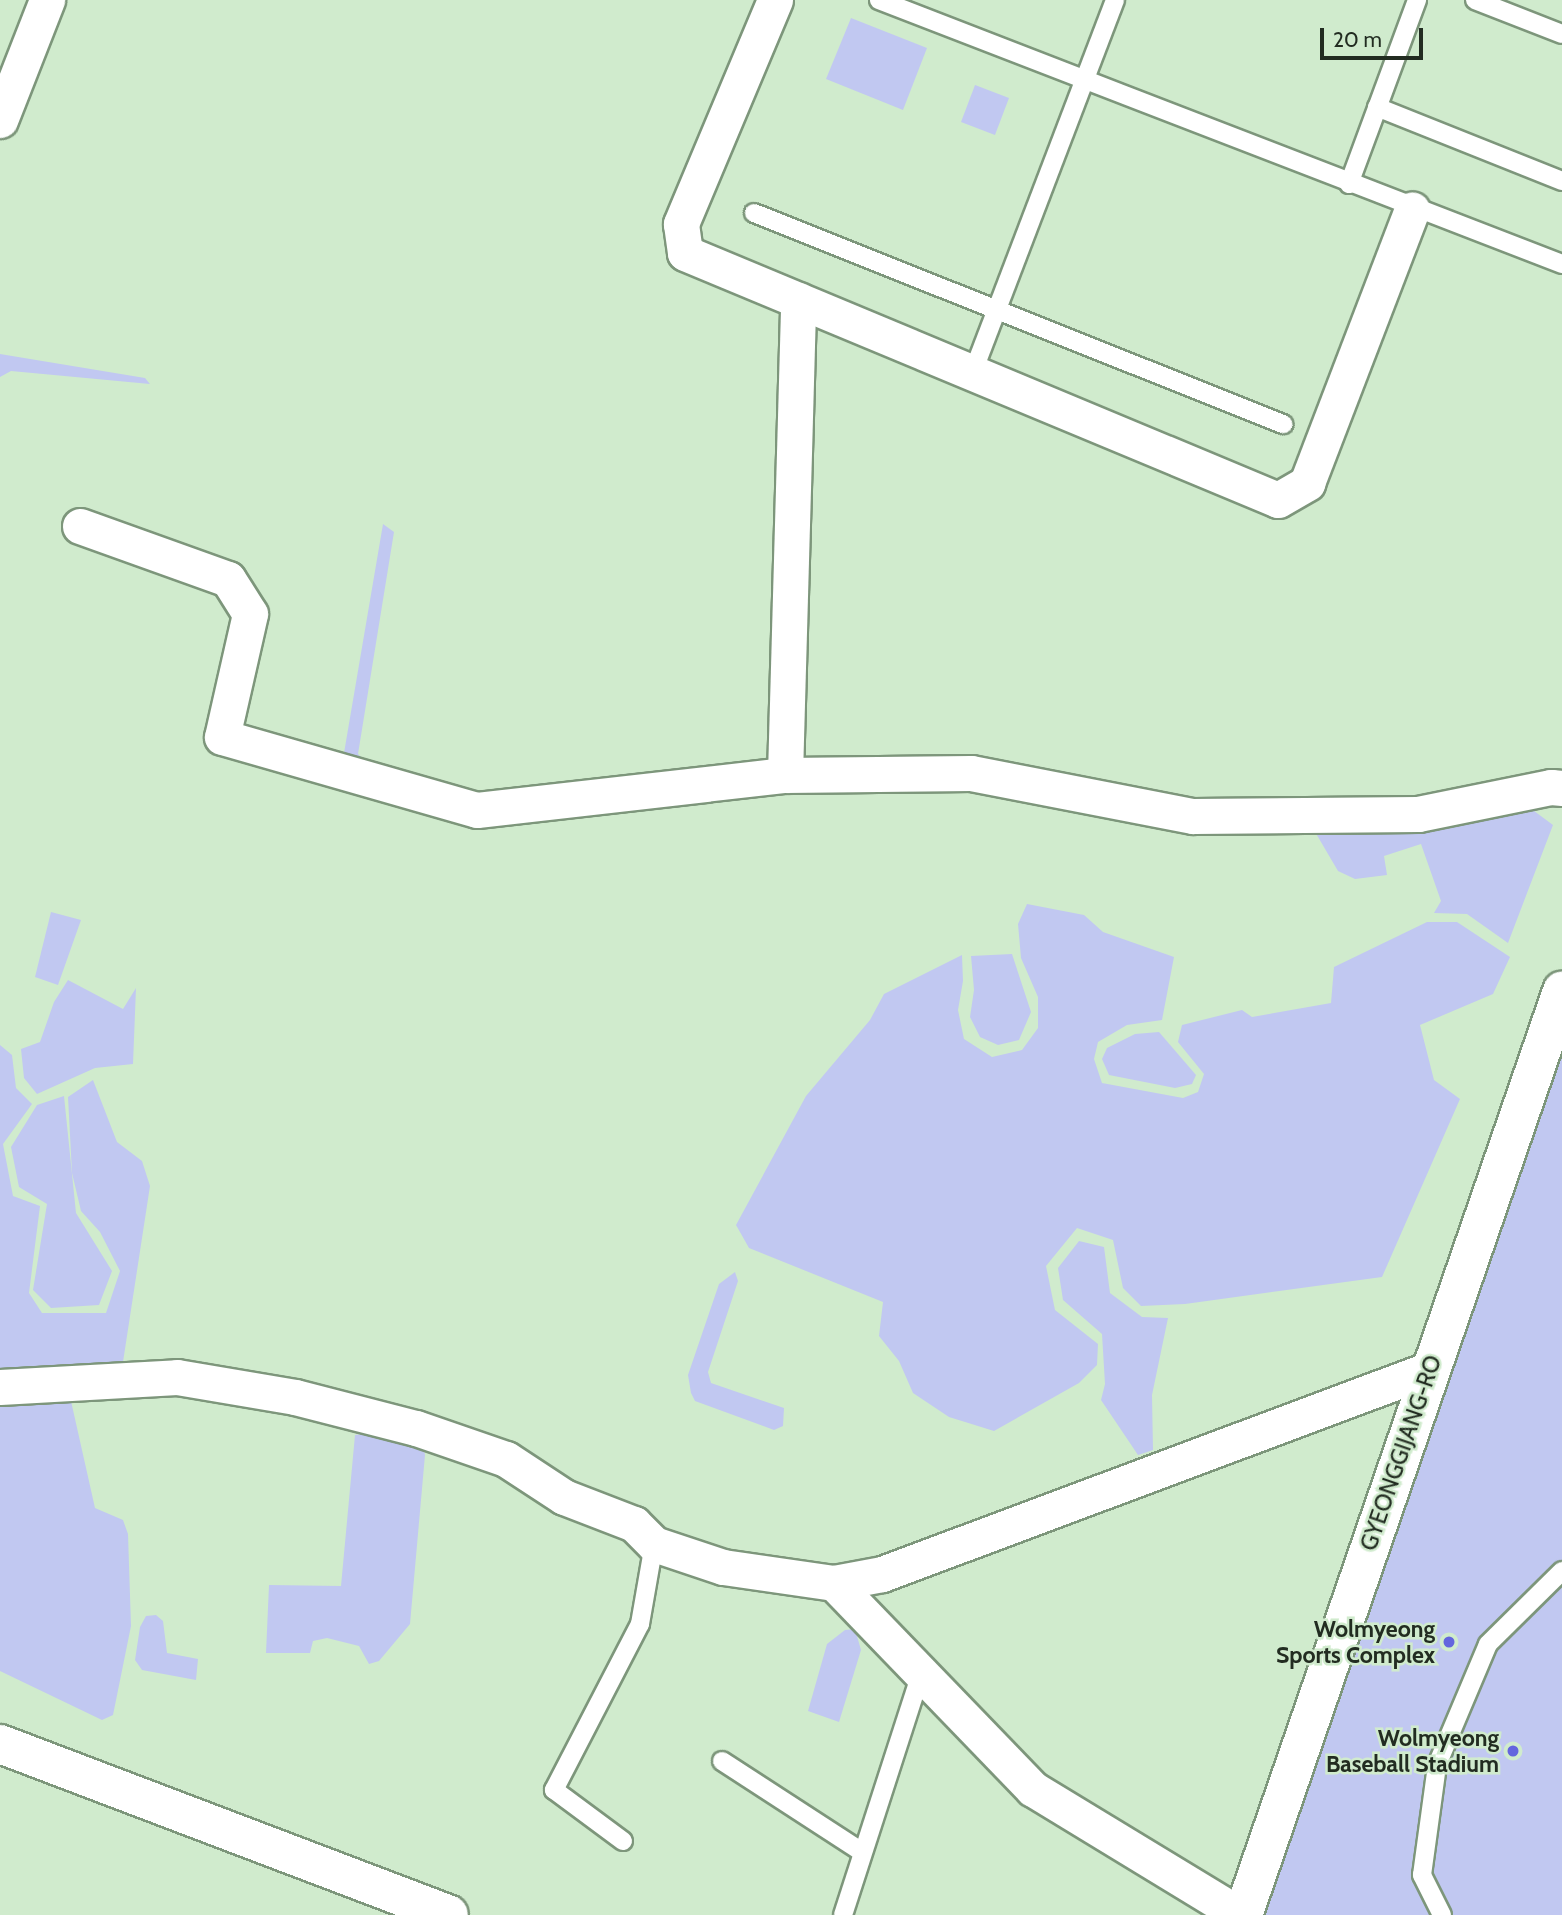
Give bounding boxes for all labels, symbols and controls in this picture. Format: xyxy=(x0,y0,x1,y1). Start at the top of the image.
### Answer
scale bar xyxy=(1324,14,1427,58)
text: 20 m xyxy=(1333,27,1382,52)
street label: GYEONGGIJANG-RO xyxy=(1355,1352,1447,1554)
place label: Wolmyeong Sports Complex xyxy=(1276,1615,1435,1669)
marker: Wolmyeong Sports Complex xyxy=(1441,1634,1457,1650)
place label: Wolmyeong Baseball Stadium xyxy=(1326,1724,1499,1778)
marker: Wolmyeong Baseball Stadium xyxy=(1505,1743,1521,1759)

